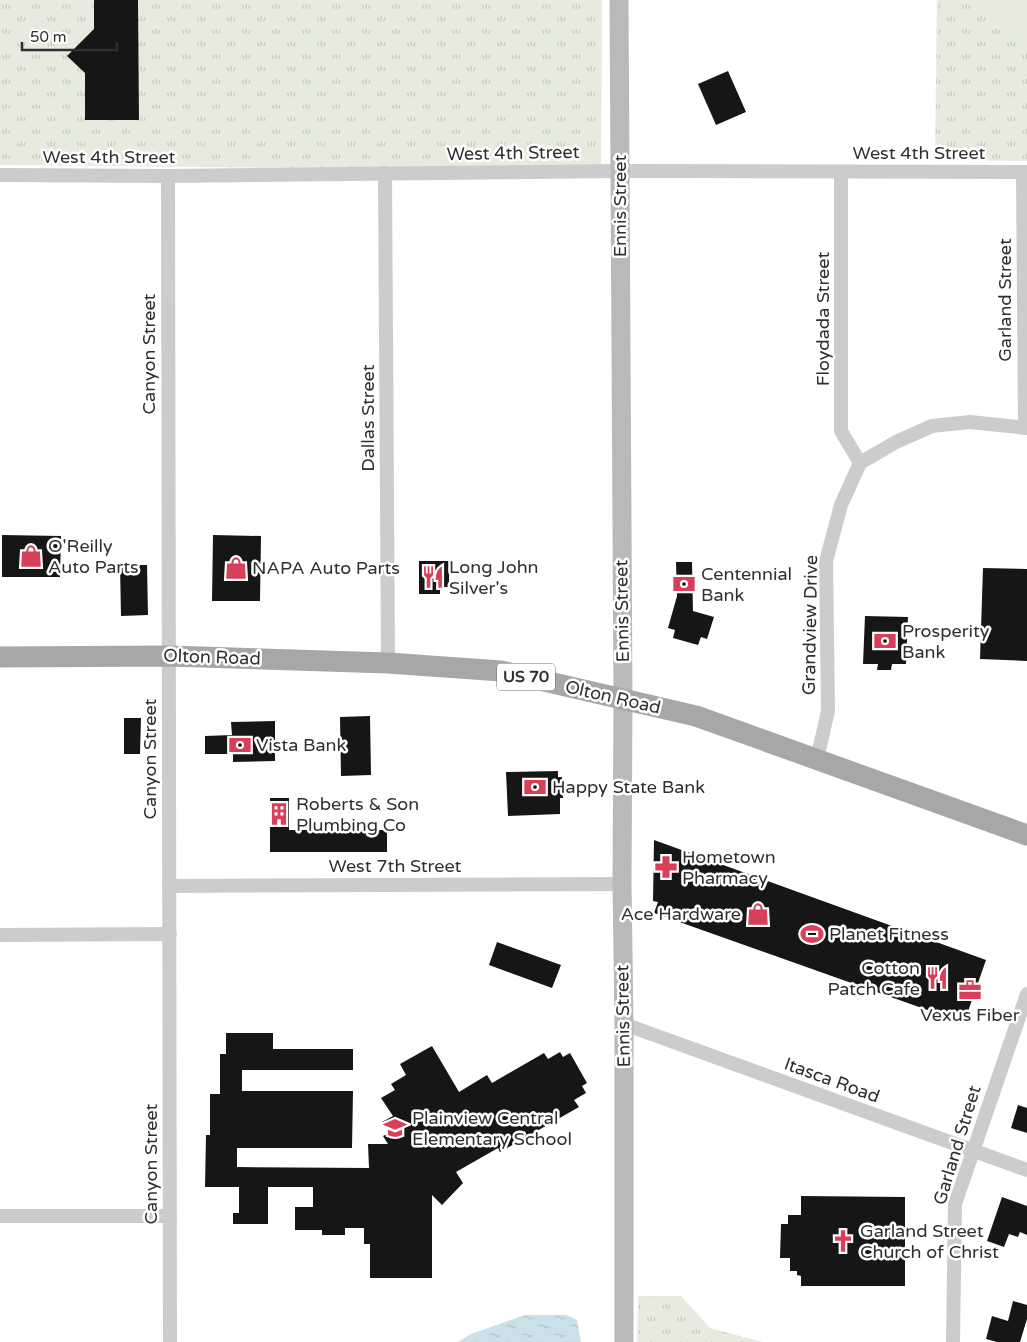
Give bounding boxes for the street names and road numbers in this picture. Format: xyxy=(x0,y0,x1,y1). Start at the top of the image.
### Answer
street label: West 4th Street xyxy=(446,141,580,165)
street label: West 4th Street xyxy=(853,142,986,164)
street label: West 4th Street xyxy=(43,146,176,168)
street label: Ennis Street xyxy=(609,155,631,257)
street label: Garland Street xyxy=(994,238,1016,362)
street label: Floydada Street xyxy=(812,252,834,386)
street label: Canyon Street xyxy=(138,293,160,415)
street label: Dallas Street xyxy=(357,364,379,472)
street label: Grandview Drive xyxy=(798,555,822,695)
street label: Ennis Street xyxy=(610,559,634,662)
street label: Olton Road xyxy=(163,644,261,670)
road number: US 70 xyxy=(497,664,555,690)
street label: Olton Road xyxy=(563,675,663,719)
street label: Canyon Street xyxy=(139,698,161,820)
street label: West 7th Street xyxy=(329,855,462,877)
street label: Ennis Street xyxy=(611,964,635,1067)
street label: Itasca Road xyxy=(781,1053,883,1107)
street label: Garland Street xyxy=(928,1083,986,1207)
street label: Canyon Street xyxy=(140,1103,162,1225)

